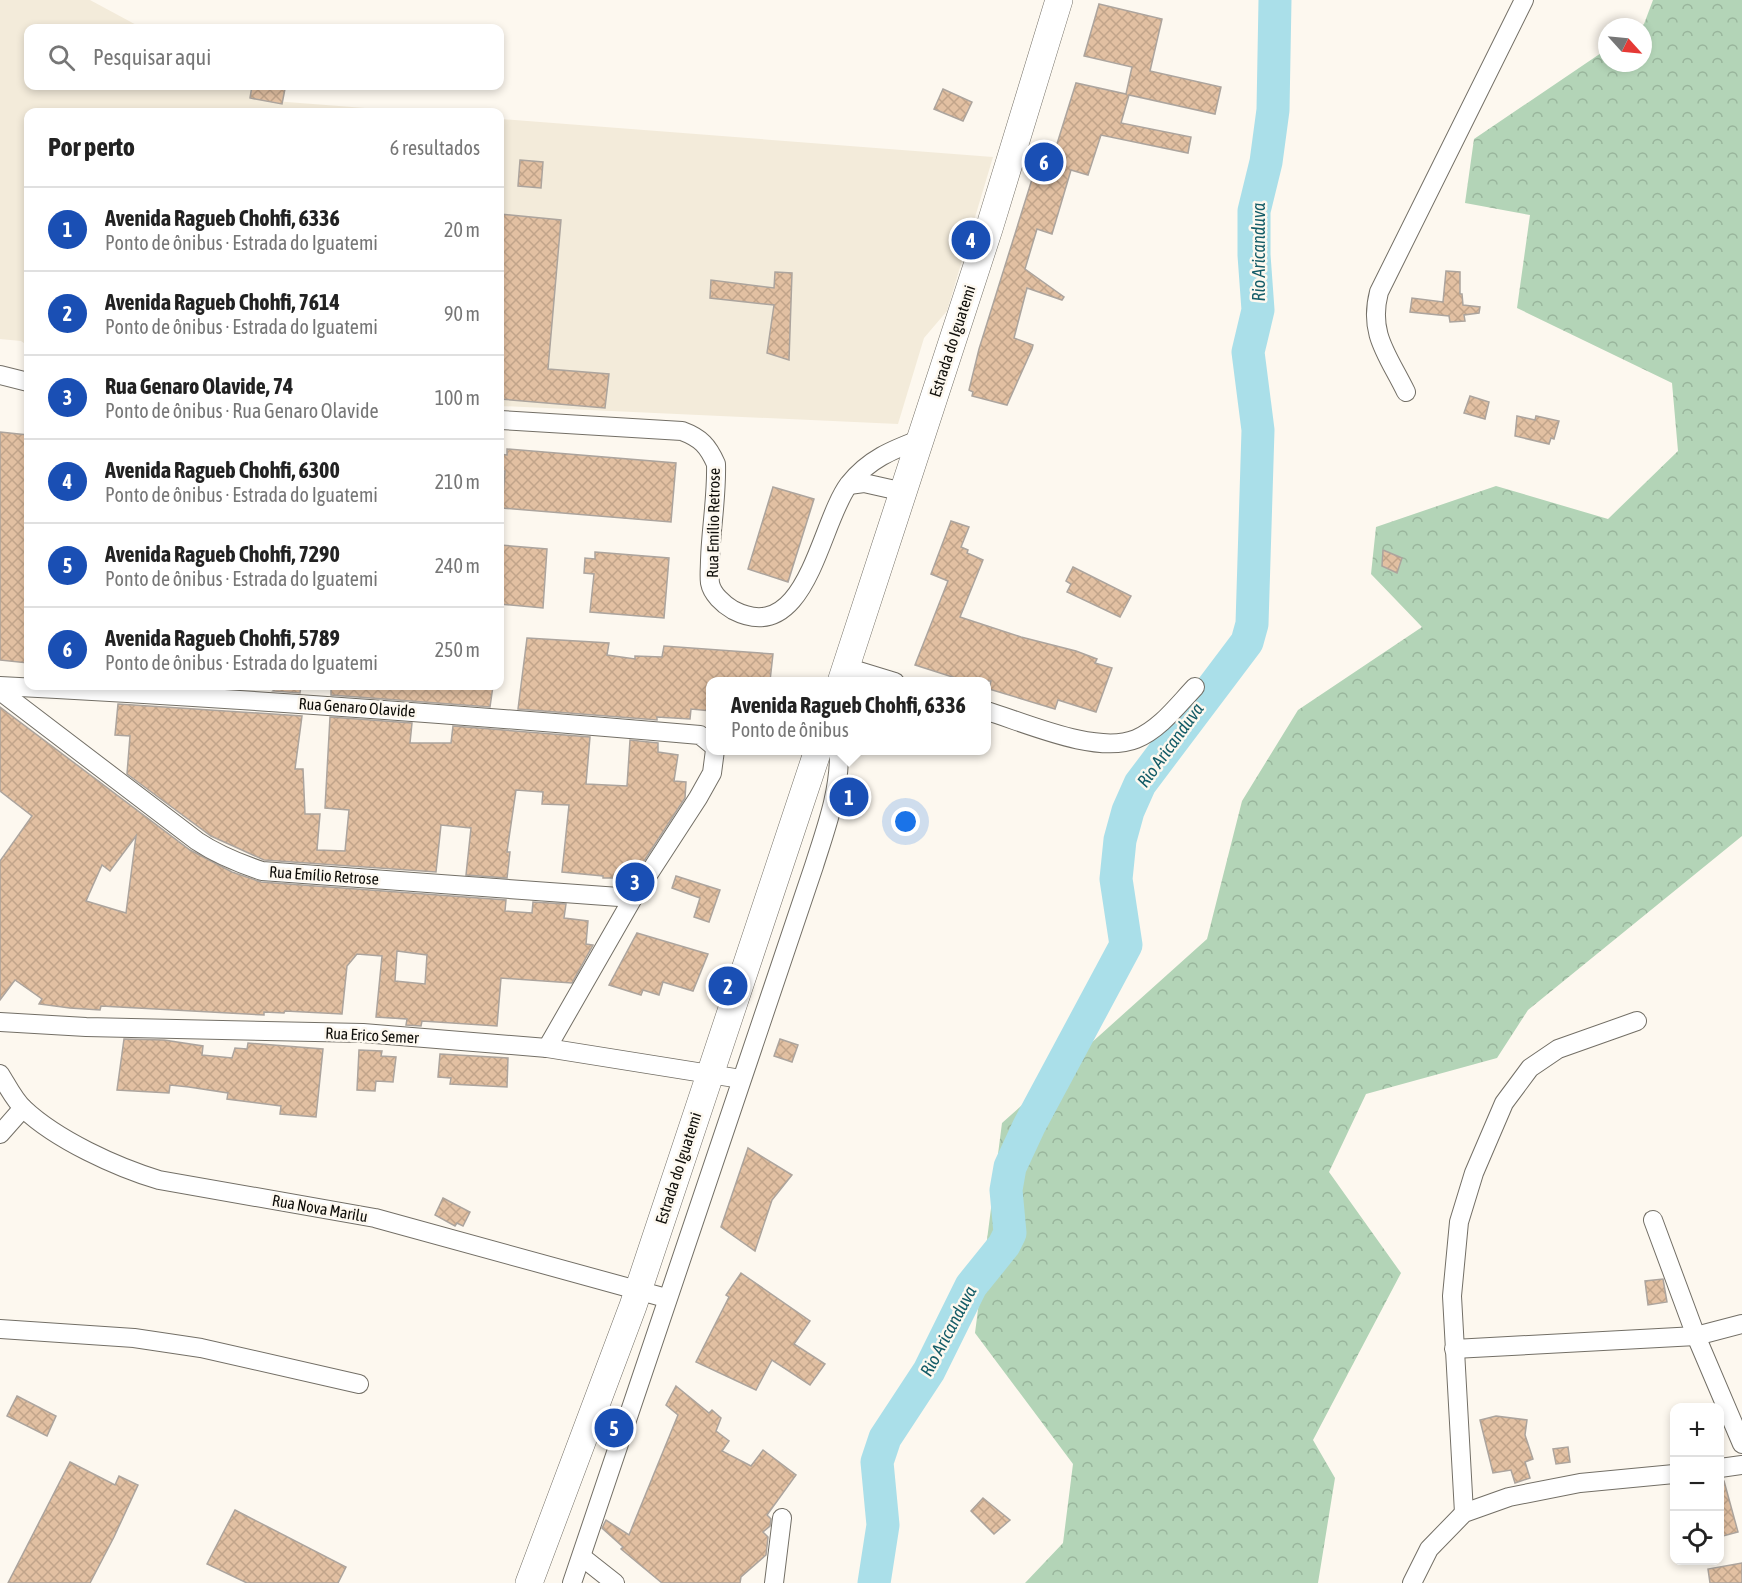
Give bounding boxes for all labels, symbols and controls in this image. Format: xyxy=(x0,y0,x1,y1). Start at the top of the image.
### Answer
north arrow xyxy=(1598,18,1652,72)
search box xyxy=(24,24,504,90)
icon: search xyxy=(45,41,78,74)
text: Pesquisar aqui xyxy=(93,44,211,70)
text: Por perto xyxy=(48,132,135,162)
text: 6 resultados xyxy=(390,136,480,159)
pin: 6 xyxy=(1024,140,1064,184)
water label: Rio Aricanduva xyxy=(1248,202,1269,301)
text: Avenida Ragueb Chohfi, 6336 xyxy=(105,205,340,231)
text: 1 xyxy=(63,218,72,241)
text: 20 m xyxy=(444,218,480,241)
pin: 4 xyxy=(952,218,990,262)
text: Ponto de ônibus · Estrada do Iguatemi xyxy=(105,231,378,254)
street label: Estrada do Iguatemi xyxy=(925,283,980,399)
text: Avenida Ragueb Chohfi, 7614 xyxy=(105,289,340,315)
text: 2 xyxy=(63,302,72,325)
text: 90 m xyxy=(444,302,480,325)
text: Ponto de ônibus · Estrada do Iguatemi xyxy=(105,315,378,338)
text: Rua Genaro Olavide, 74 xyxy=(105,373,293,399)
text: 3 xyxy=(63,386,72,409)
text: 100 m xyxy=(435,386,480,409)
text: Ponto de ônibus · Rua Genaro Olavide xyxy=(105,399,378,422)
text: Avenida Ragueb Chohfi, 6300 xyxy=(105,457,340,483)
street label: Rua Emílio Retrose xyxy=(703,468,723,578)
text: 4 xyxy=(63,470,72,493)
text: 210 m xyxy=(435,470,480,493)
text: Ponto de ônibus · Estrada do Iguatemi xyxy=(105,483,378,506)
text: Avenida Ragueb Chohfi, 7290 xyxy=(105,541,340,567)
text: 5 xyxy=(63,554,72,577)
text: 240 m xyxy=(435,554,480,577)
text: Ponto de ônibus · Estrada do Iguatemi xyxy=(105,567,378,590)
text: Avenida Ragueb Chohfi, 5789 xyxy=(105,625,340,651)
text: 6 xyxy=(63,638,72,661)
text: 250 m xyxy=(435,638,480,661)
text: Ponto de ônibus · Estrada do Iguatemi xyxy=(105,651,378,674)
popup xyxy=(706,677,991,755)
text: Avenida Ragueb Chohfi, 6336 xyxy=(731,692,966,718)
street label: Rua Genaro Olavide xyxy=(298,694,416,720)
water label: Rio Aricanduva xyxy=(1132,698,1208,791)
text: Ponto de ônibus xyxy=(731,718,849,741)
pin: 1 xyxy=(830,774,868,820)
your location xyxy=(891,807,920,836)
pin: 3 xyxy=(616,860,654,904)
street label: Rua Emílio Retrose xyxy=(268,862,380,888)
pin: 2 xyxy=(708,964,748,1008)
street label: Rua Erico Semer xyxy=(325,1024,420,1046)
street label: Estrada do Iguatemi xyxy=(651,1110,706,1226)
street label: Rua Nova Marilu xyxy=(271,1191,369,1225)
water label: Rio Aricanduva xyxy=(916,1282,981,1380)
map controls xyxy=(1670,1403,1724,1565)
button: + xyxy=(1670,1403,1724,1457)
pin: 5 xyxy=(594,1406,634,1450)
button: − xyxy=(1670,1457,1724,1511)
button: locate xyxy=(1670,1511,1724,1565)

